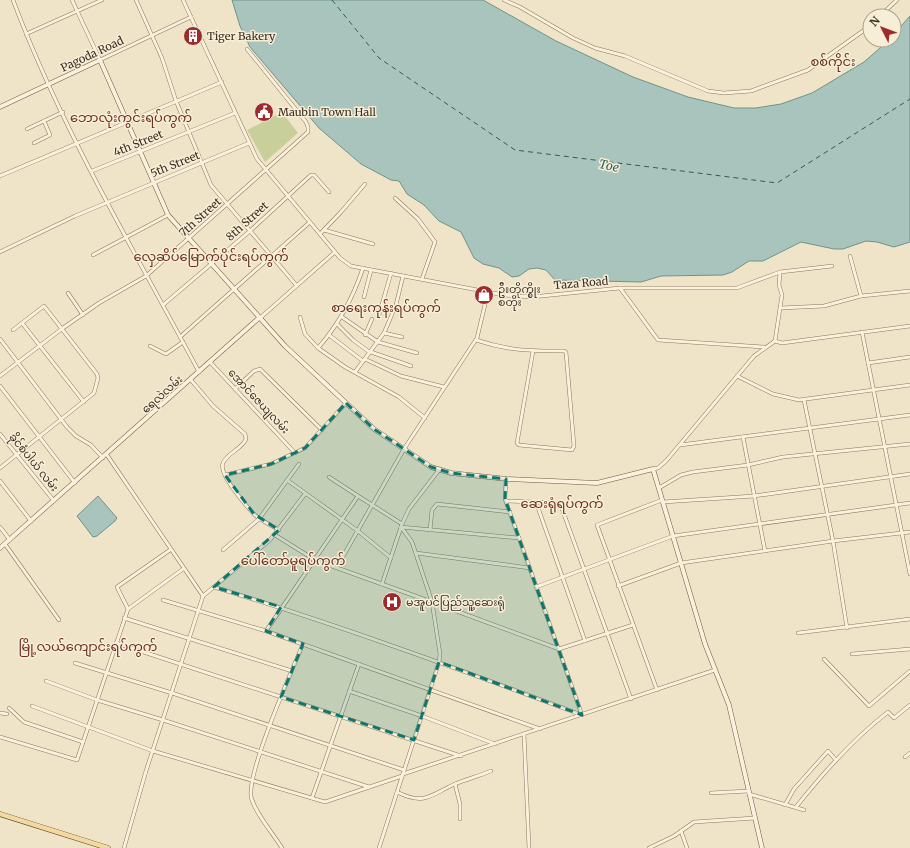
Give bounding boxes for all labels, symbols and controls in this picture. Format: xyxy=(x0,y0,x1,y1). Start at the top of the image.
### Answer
north arrow xyxy=(862,8,902,48)
text: N xyxy=(866,13,883,29)
building icon: Tiger Bakery xyxy=(182,25,204,47)
place label: Tiger Bakery xyxy=(207,29,276,43)
street label: Pagoda Road xyxy=(58,33,126,75)
district label: စစ်ကိုင်း xyxy=(810,53,856,72)
public building icon: Maubin Town Hall xyxy=(253,101,275,123)
place label: Maubin Town Hall xyxy=(278,105,377,119)
district label: ဘောလုံးကွင်းရပ်ကွက် xyxy=(70,109,192,128)
street label: 4th Street xyxy=(111,126,165,159)
street label: 5th Street xyxy=(148,148,202,180)
water label: Toe xyxy=(598,156,620,175)
street label: 7th Street xyxy=(176,194,224,239)
street label: 8th Street xyxy=(223,198,272,244)
district label: လှေဆိပ်မြောက်ပိုင်းရပ်ကွက် xyxy=(133,248,289,267)
street label: Taza Road xyxy=(553,274,609,292)
place label: ဦးတိုက္စိုး စတိုး xyxy=(498,282,541,311)
shop icon: ဦးတိုက္စိုး စတိုး xyxy=(473,284,495,306)
district label: စာရေးကုန်းရပ်ကွက် xyxy=(331,299,441,318)
street label: အောင်ဇေယျလမ်း xyxy=(224,366,293,438)
street label: ရေလဲလမ်း xyxy=(139,372,187,418)
street label: ခိုင်စံပါယ် လမ်း xyxy=(5,430,62,495)
district label: ဆေးရုံရပ်ကွက် xyxy=(521,495,603,514)
district label: ပေါ်တော်မူရပ်ကွက် xyxy=(241,552,345,571)
hospital icon: မအူပင်ပြည်သူ့ဆေးရုံ xyxy=(381,591,403,613)
place label: မအူပင်ပြည်သူ့ဆေးရုံ xyxy=(406,595,505,611)
district label: မြို့လယ်ကျောင်းရပ်ကွက် xyxy=(19,638,157,657)

